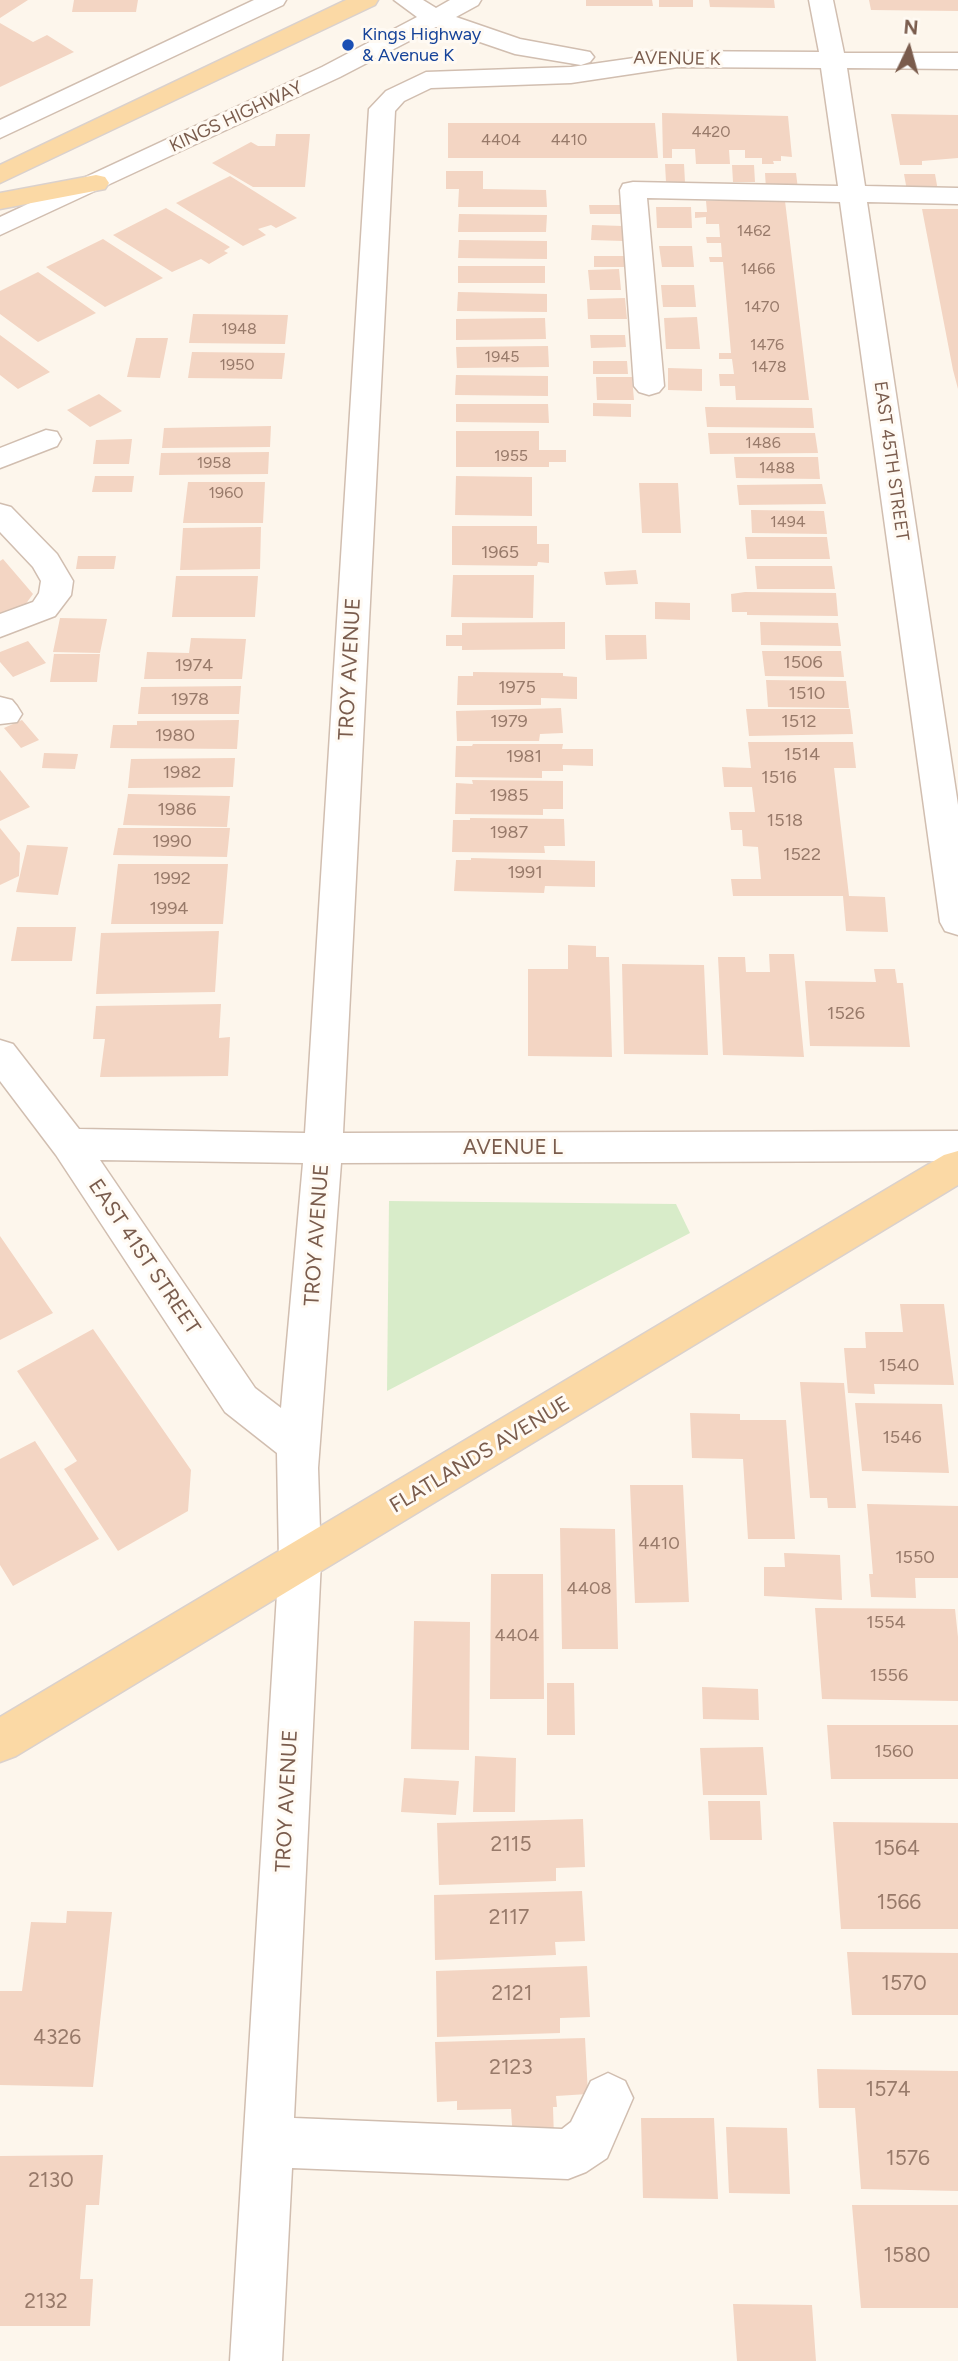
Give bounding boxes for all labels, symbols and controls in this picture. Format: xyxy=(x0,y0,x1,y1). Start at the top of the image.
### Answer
north arrow xyxy=(874,14,944,84)
text: N xyxy=(903,15,919,40)
place label: Kings Highway & Avenue K xyxy=(362,24,481,66)
marker: Kings Highway & Avenue K xyxy=(340,37,356,53)
street label: AVENUE K xyxy=(633,47,721,71)
street label: KINGS HIGHWAY xyxy=(166,77,306,157)
house number: 4420 xyxy=(691,122,731,142)
house number: 4404 xyxy=(481,130,521,150)
house number: 4410 xyxy=(551,130,587,150)
house number: 1462 xyxy=(737,221,771,241)
house number: 1466 xyxy=(741,259,775,279)
house number: 1470 xyxy=(744,297,780,317)
house number: 1948 xyxy=(221,319,257,339)
house number: 1476 xyxy=(750,335,784,355)
house number: 1945 xyxy=(485,347,519,367)
house number: 1950 xyxy=(219,355,255,375)
house number: 1478 xyxy=(752,357,786,377)
street label: EAST 45TH STREET xyxy=(869,380,913,542)
house number: 1486 xyxy=(745,433,781,453)
house number: 1955 xyxy=(494,446,528,466)
house number: 1958 xyxy=(197,453,231,473)
house number: 1488 xyxy=(759,458,795,478)
house number: 1960 xyxy=(209,483,243,503)
house number: 1494 xyxy=(770,512,806,532)
house number: 1965 xyxy=(481,542,519,564)
street label: TROY AVENUE xyxy=(334,597,366,741)
house number: 1506 xyxy=(783,652,823,674)
house number: 1974 xyxy=(175,655,213,677)
house number: 1975 xyxy=(498,677,536,699)
house number: 1510 xyxy=(789,683,825,705)
house number: 1978 xyxy=(171,689,209,711)
house number: 1979 xyxy=(490,711,528,733)
house number: 1512 xyxy=(781,711,817,733)
house number: 1980 xyxy=(155,725,195,747)
house number: 1514 xyxy=(784,744,820,766)
house number: 1981 xyxy=(506,746,542,768)
house number: 1982 xyxy=(163,762,201,784)
house number: 1516 xyxy=(761,767,797,789)
house number: 1985 xyxy=(489,785,529,807)
house number: 1986 xyxy=(158,799,196,821)
house number: 1518 xyxy=(767,810,803,832)
house number: 1987 xyxy=(490,822,528,844)
house number: 1990 xyxy=(152,831,192,853)
house number: 1522 xyxy=(783,844,821,866)
house number: 1991 xyxy=(507,862,543,884)
house number: 1992 xyxy=(153,868,191,890)
house number: 1994 xyxy=(150,898,188,920)
house number: 1526 xyxy=(827,1003,865,1025)
street label: AVENUE L xyxy=(463,1135,563,1161)
street label: TROY AVENUE xyxy=(299,1163,335,1307)
street label: EAST 41ST STREET xyxy=(83,1175,205,1339)
house number: 1540 xyxy=(879,1355,919,1377)
street label: FLATLANDS AVENUE xyxy=(385,1391,575,1519)
house number: 1546 xyxy=(882,1427,922,1449)
house number: 4410 xyxy=(638,1533,680,1555)
house number: 1550 xyxy=(895,1547,935,1569)
house number: 4408 xyxy=(567,1578,611,1600)
house number: 1554 xyxy=(866,1612,906,1634)
house number: 4404 xyxy=(494,1625,540,1647)
house number: 1556 xyxy=(870,1665,908,1687)
street label: TROY AVENUE xyxy=(271,1729,303,1873)
house number: 1560 xyxy=(874,1741,914,1763)
house number: 2115 xyxy=(490,1832,532,1858)
house number: 1564 xyxy=(874,1836,920,1862)
house number: 1566 xyxy=(877,1890,921,1916)
house number: 2117 xyxy=(489,1905,529,1931)
house number: 1570 xyxy=(881,1971,927,1997)
house number: 2121 xyxy=(492,1981,532,2007)
house number: 4326 xyxy=(33,2025,81,2051)
house number: 2123 xyxy=(489,2055,533,2081)
house number: 1574 xyxy=(865,2077,911,2103)
house number: 1576 xyxy=(886,2146,930,2172)
house number: 2130 xyxy=(28,2168,74,2194)
house number: 1580 xyxy=(883,2243,931,2269)
house number: 2132 xyxy=(24,2289,68,2315)

